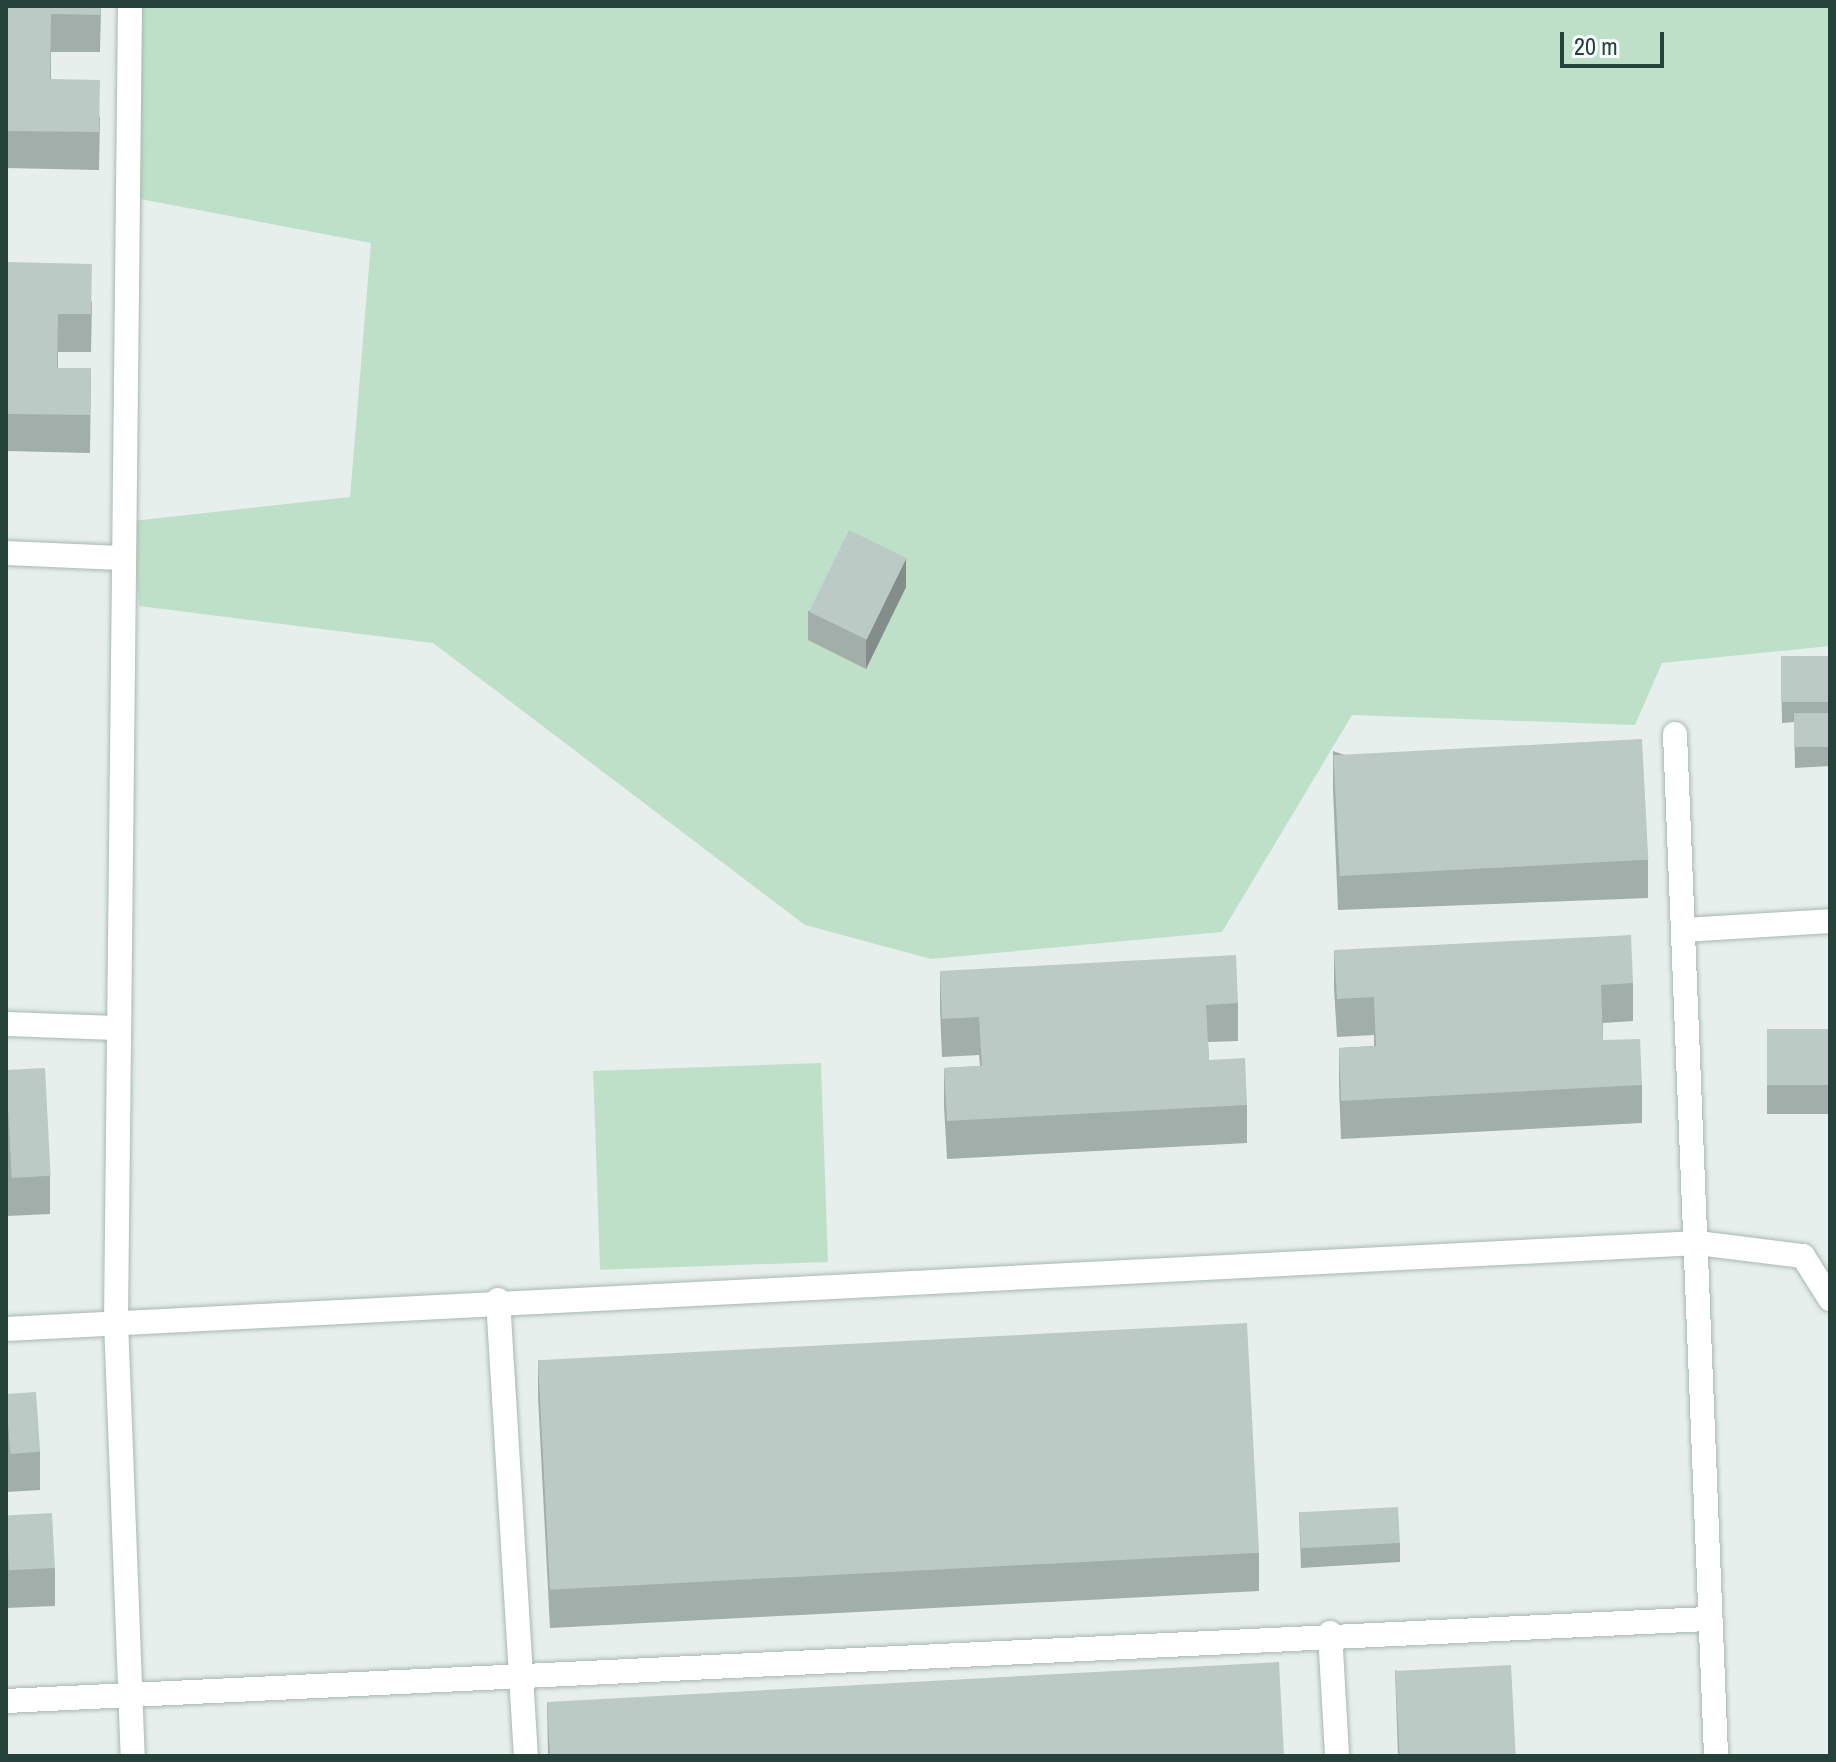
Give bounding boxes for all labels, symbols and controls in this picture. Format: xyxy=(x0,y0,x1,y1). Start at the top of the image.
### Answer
scale bar xyxy=(1564,16,1668,66)
text: 20 m xyxy=(1574,30,1618,62)

